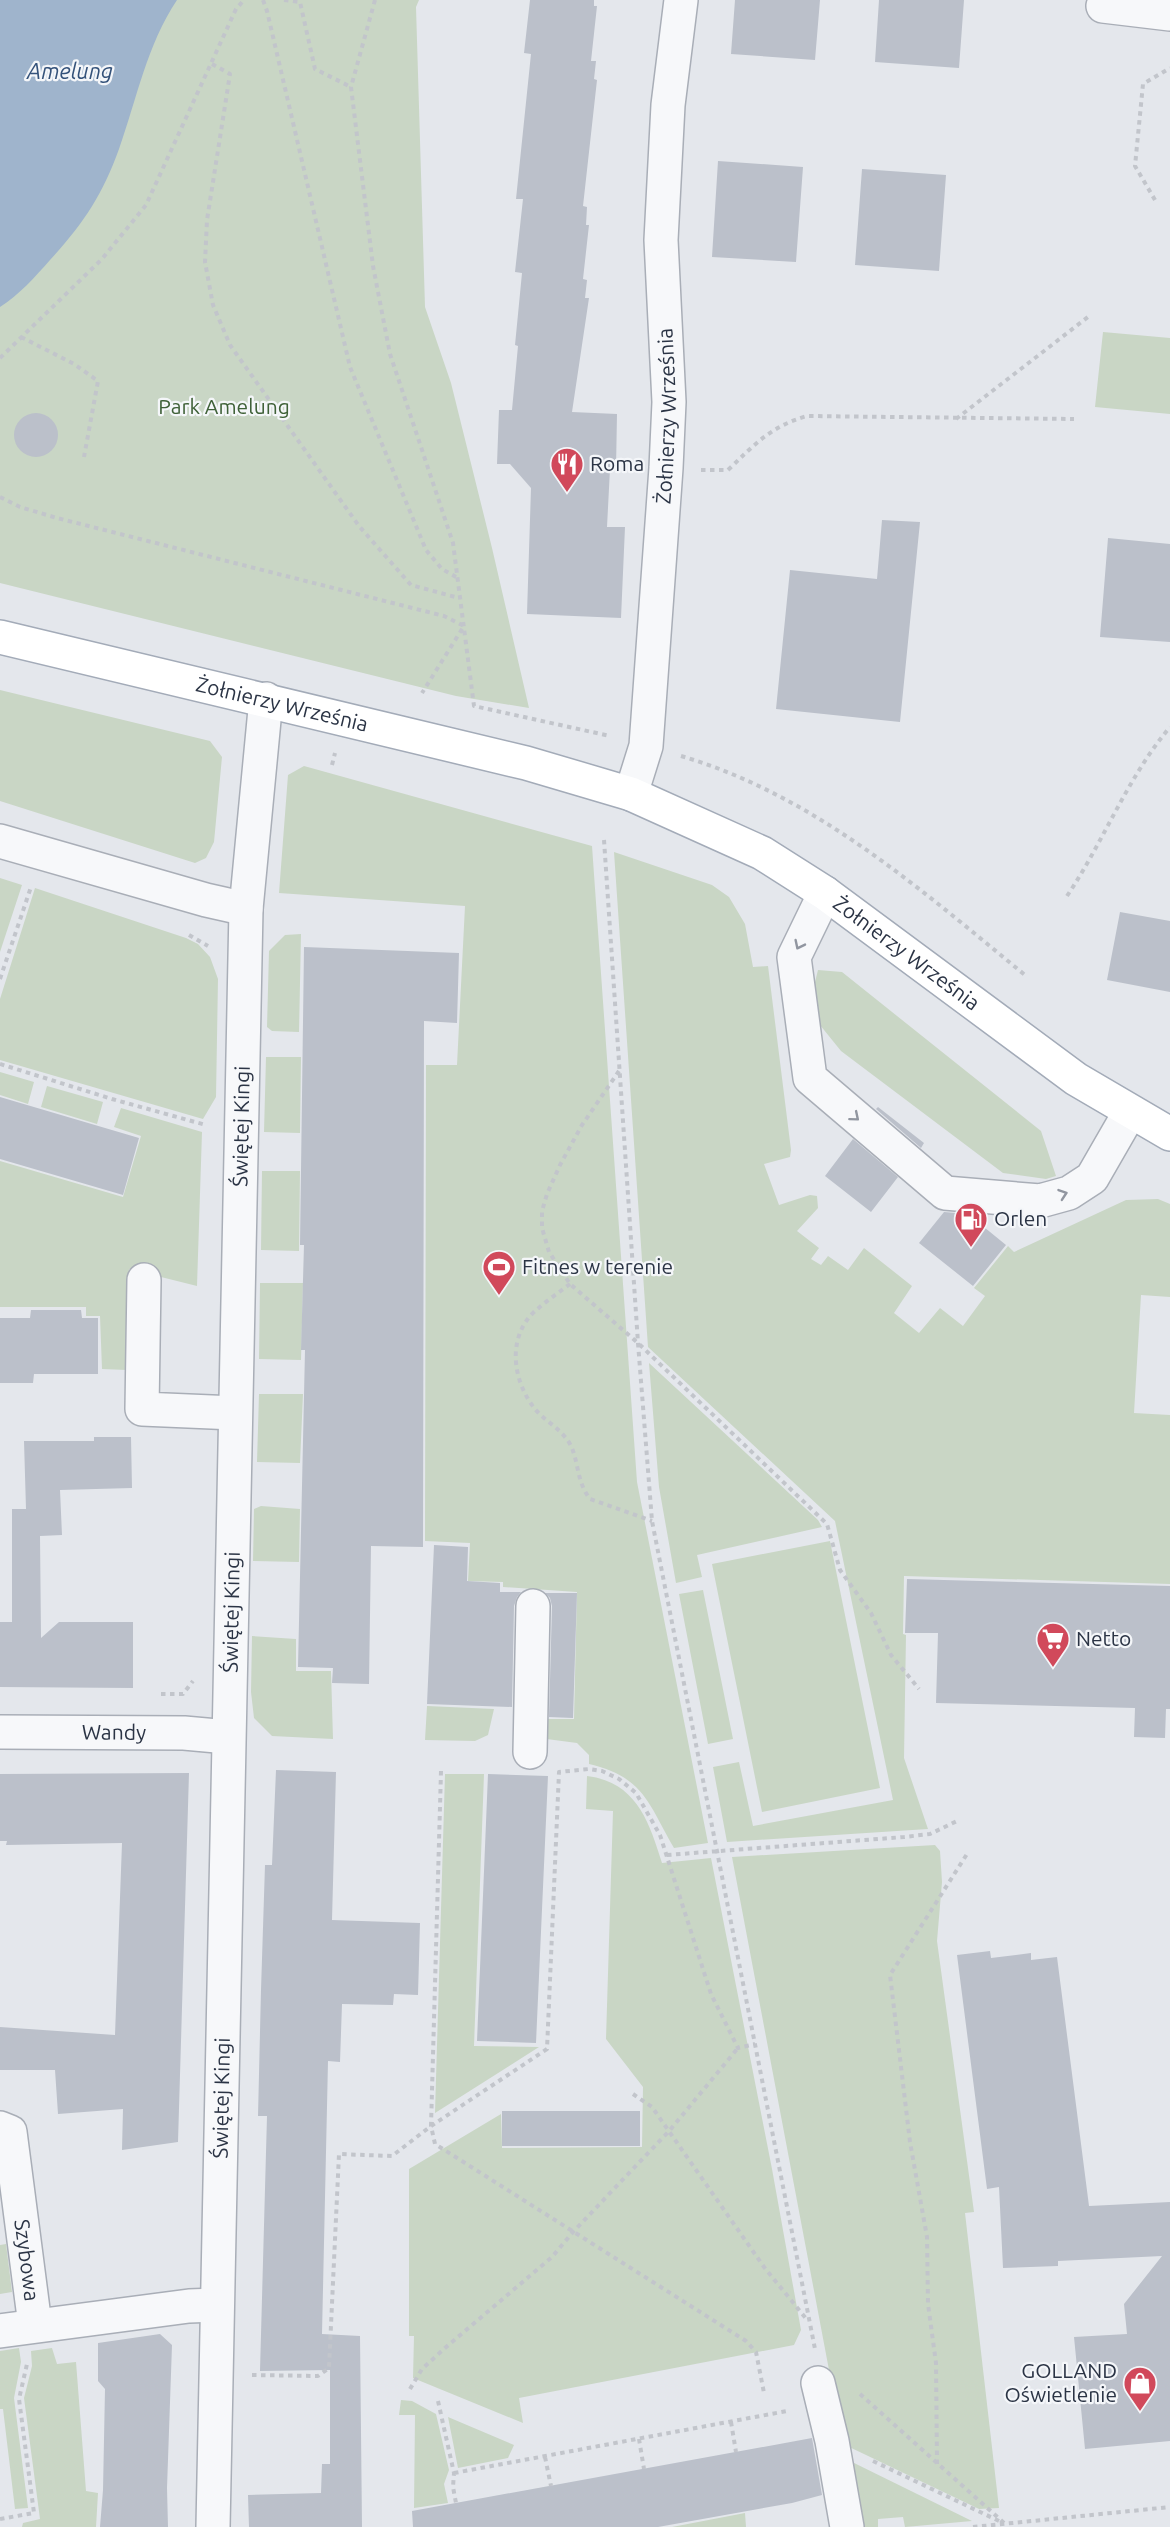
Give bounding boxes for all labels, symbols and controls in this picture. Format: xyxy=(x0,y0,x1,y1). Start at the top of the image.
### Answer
water label: Amelung xyxy=(26,58,113,83)
street label: Żołnierzy Września xyxy=(650,328,680,505)
park label: Park Amelung xyxy=(158,394,290,418)
restaurant icon: Roma xyxy=(549,446,585,493)
place label: Roma xyxy=(590,451,644,475)
street label: Żołnierzy Września xyxy=(194,671,371,736)
street label: Żołnierzy Września xyxy=(829,890,985,1015)
one-way arrow xyxy=(795,939,807,950)
street label: Świętej Kingi xyxy=(227,1065,254,1187)
one-way arrow xyxy=(848,1110,859,1121)
one-way arrow xyxy=(1057,1188,1068,1201)
fuel station icon: Orlen xyxy=(953,1201,989,1248)
place label: Orlen xyxy=(994,1206,1047,1230)
sports icon: Fitnes w terenie xyxy=(481,1249,517,1296)
place label: Fitnes w terenie xyxy=(522,1254,673,1278)
street label: Świętej Kingi xyxy=(217,1551,244,1673)
supermarket icon: Netto xyxy=(1035,1621,1071,1668)
place label: Netto xyxy=(1076,1626,1131,1650)
street label: Wandy xyxy=(82,1719,146,1744)
street label: Świętej Kingi xyxy=(208,2037,234,2159)
street label: Szybowa xyxy=(10,2218,45,2302)
place label: GOLLAND Oświetlenie xyxy=(1005,2358,1117,2406)
shop icon: GOLLAND Oświetlenie xyxy=(1122,2365,1158,2412)

